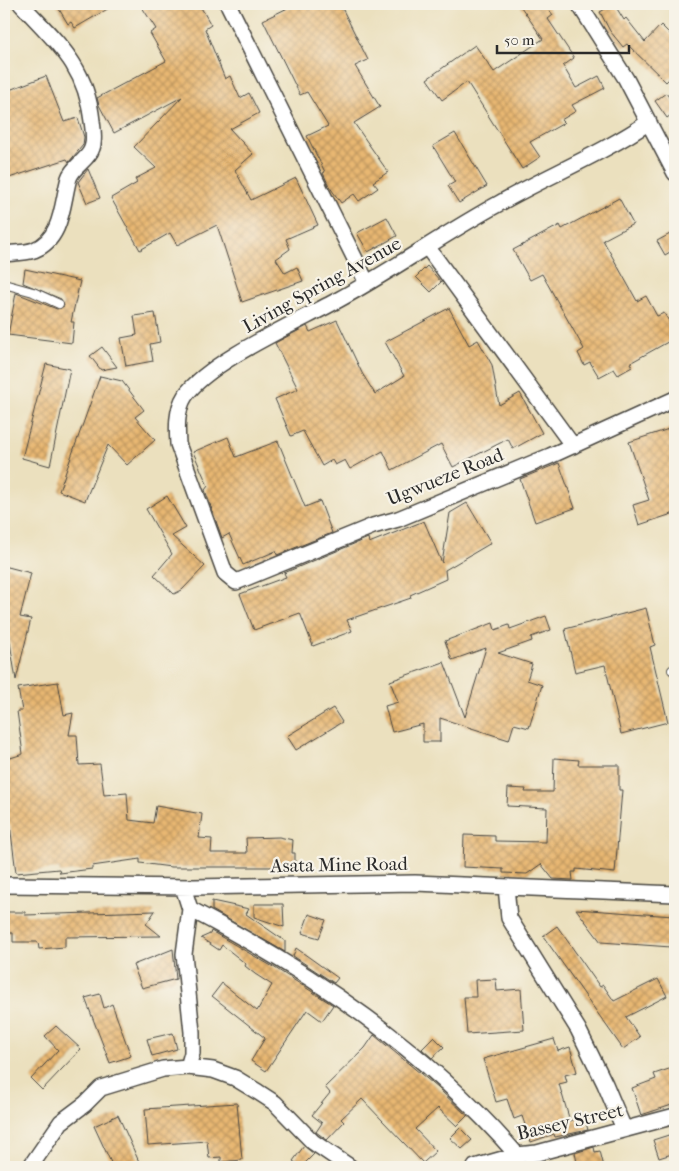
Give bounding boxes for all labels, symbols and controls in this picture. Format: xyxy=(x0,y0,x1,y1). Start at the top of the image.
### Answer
scale bar xyxy=(497,22,629,54)
text: 50 m xyxy=(504,31,535,49)
street label: Living Spring Avenue xyxy=(239,232,405,338)
street label: Ugwueze Road xyxy=(384,443,507,510)
street label: Asata Mine Road xyxy=(269,853,409,877)
street label: Bassey Street xyxy=(515,1099,626,1145)

